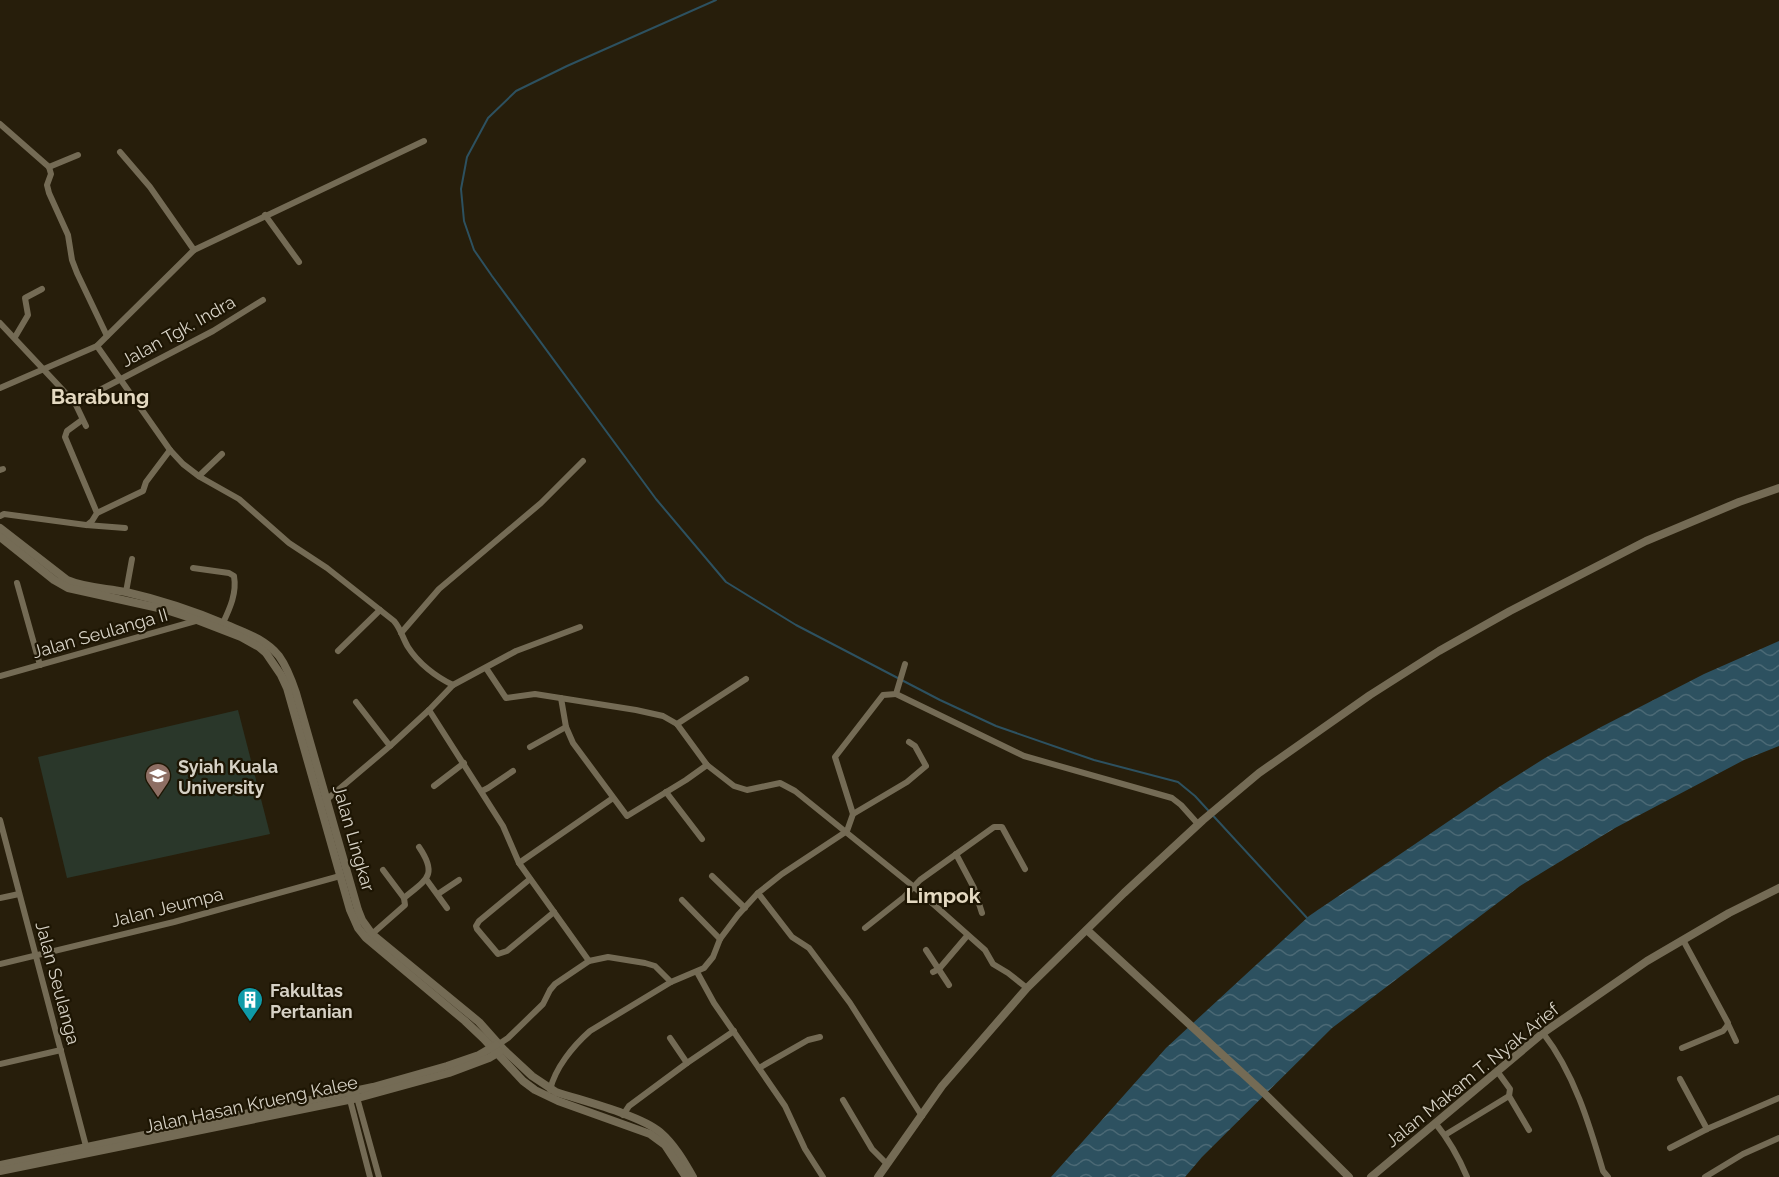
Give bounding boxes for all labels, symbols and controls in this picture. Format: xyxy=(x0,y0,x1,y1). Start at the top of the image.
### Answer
street label: Jalan Tgk. Indra xyxy=(117,291,239,371)
district label: Barabung xyxy=(51,384,149,409)
street label: Jalan Seulanga II xyxy=(30,604,170,662)
place label: Syiah Kuala University xyxy=(178,756,278,798)
school or university icon: Syiah Kuala University xyxy=(143,761,173,799)
street label: Jalan Lingkar xyxy=(329,782,379,894)
street label: Jalan Jeumpa xyxy=(109,883,225,931)
district label: Limpok xyxy=(906,883,981,908)
street label: Jalan Seulanga xyxy=(31,919,85,1047)
place label: Fakultas Pertanian xyxy=(270,980,353,1022)
building icon: Fakultas Pertanian xyxy=(235,985,265,1023)
street label: Jalan Makam T. Nyak Arief xyxy=(1381,998,1564,1151)
street label: Jalan Hasan Krueng Kalee xyxy=(142,1071,360,1137)

